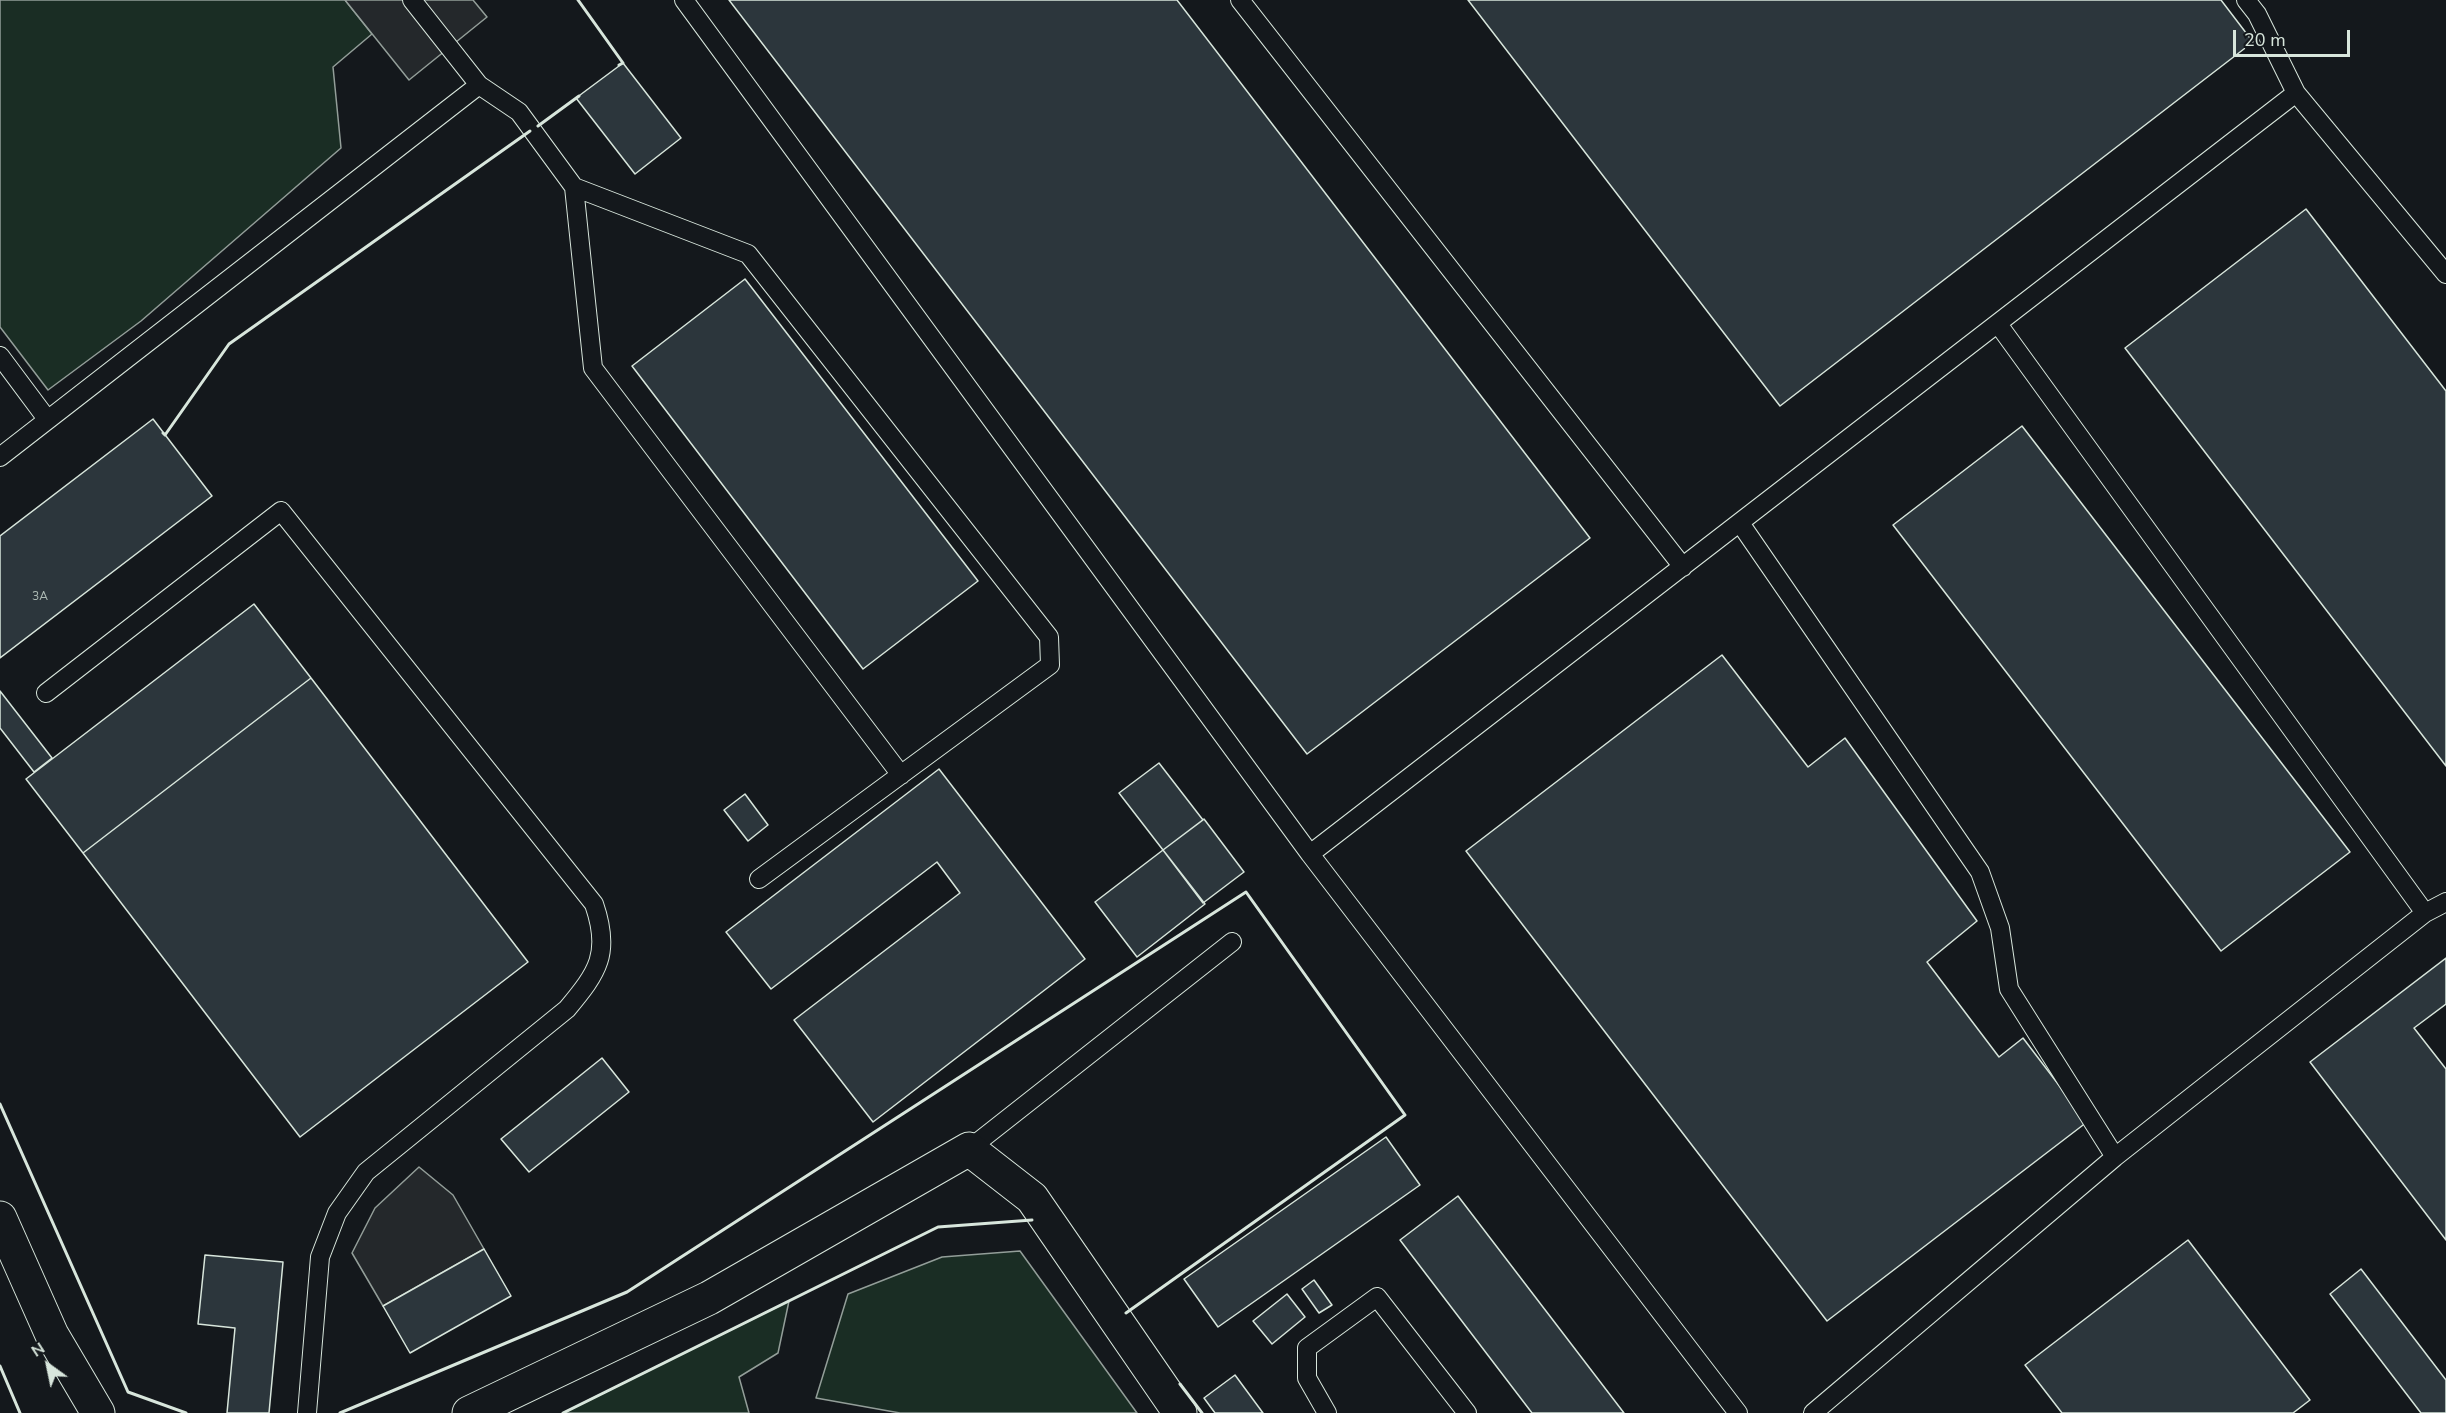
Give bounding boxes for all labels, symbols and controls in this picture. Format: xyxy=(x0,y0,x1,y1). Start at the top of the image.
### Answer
scale bar xyxy=(2236,18,2353,56)
text: 20 m xyxy=(2244,28,2286,52)
house number: 3А xyxy=(32,590,48,604)
north arrow xyxy=(18,1335,78,1395)
text: N xyxy=(27,1337,49,1362)

